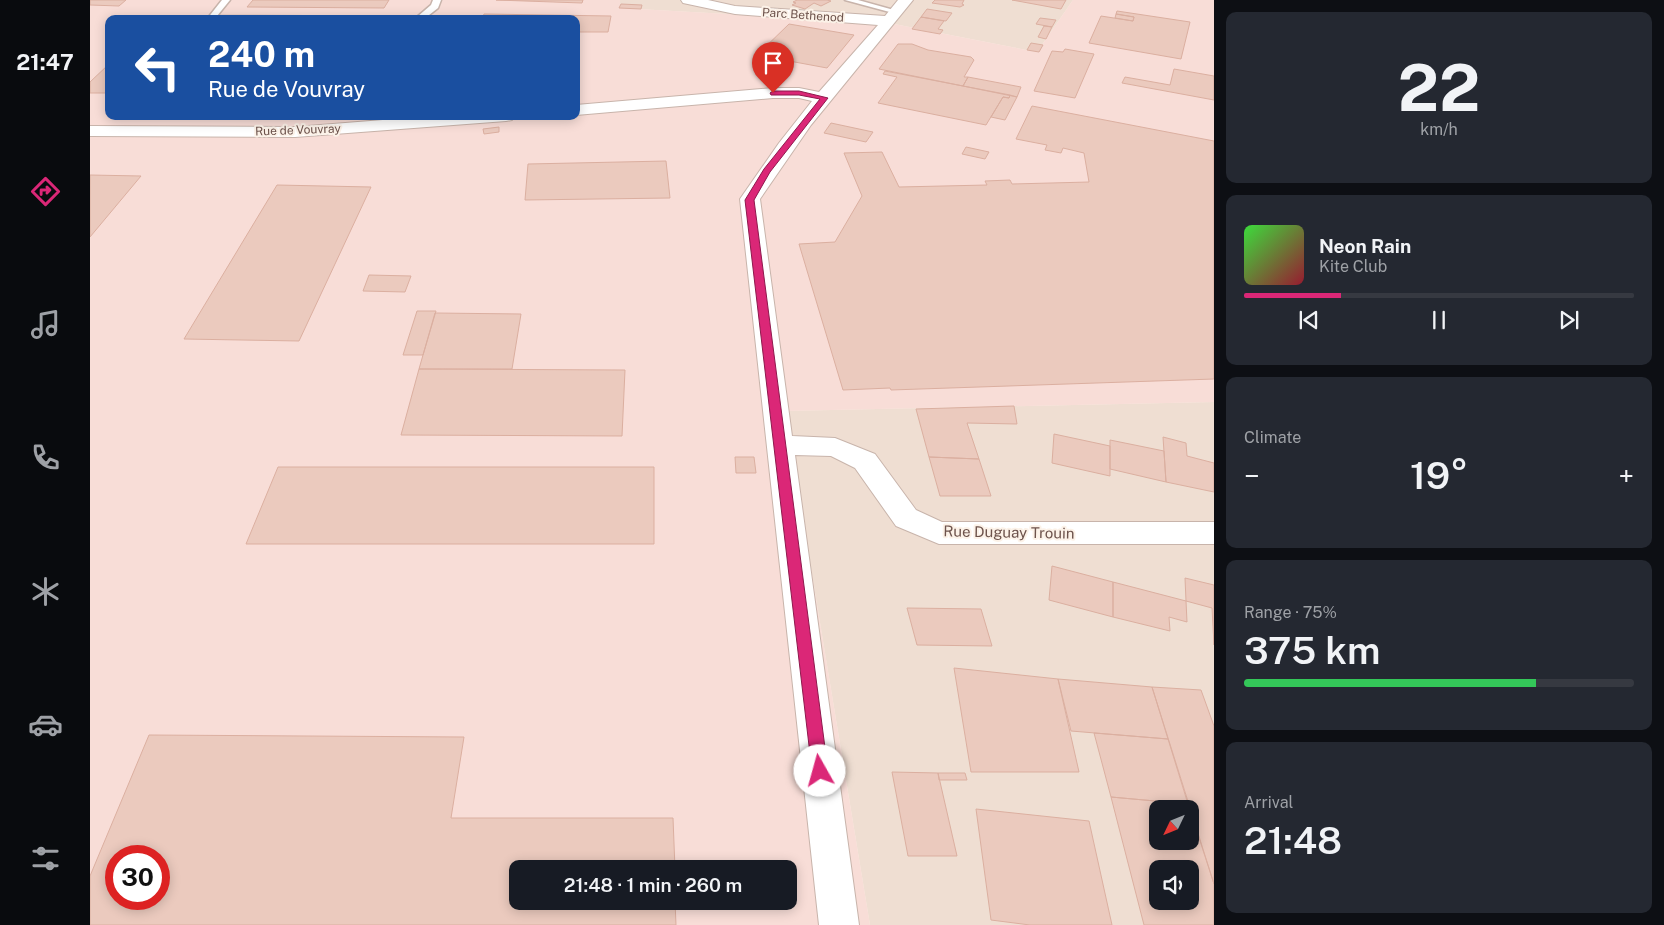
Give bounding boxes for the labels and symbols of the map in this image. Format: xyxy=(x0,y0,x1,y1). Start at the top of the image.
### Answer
street label: Parc Bethenod xyxy=(762,5,844,25)
pin xyxy=(752,42,794,93)
street label: Rue de Vouvray xyxy=(255,121,342,138)
street label: Rue Duguay Trouin xyxy=(943,522,1075,542)
position arrow xyxy=(793,744,845,796)
north arrow xyxy=(1149,800,1199,850)
speed limit sign: 30 xyxy=(105,845,170,910)

